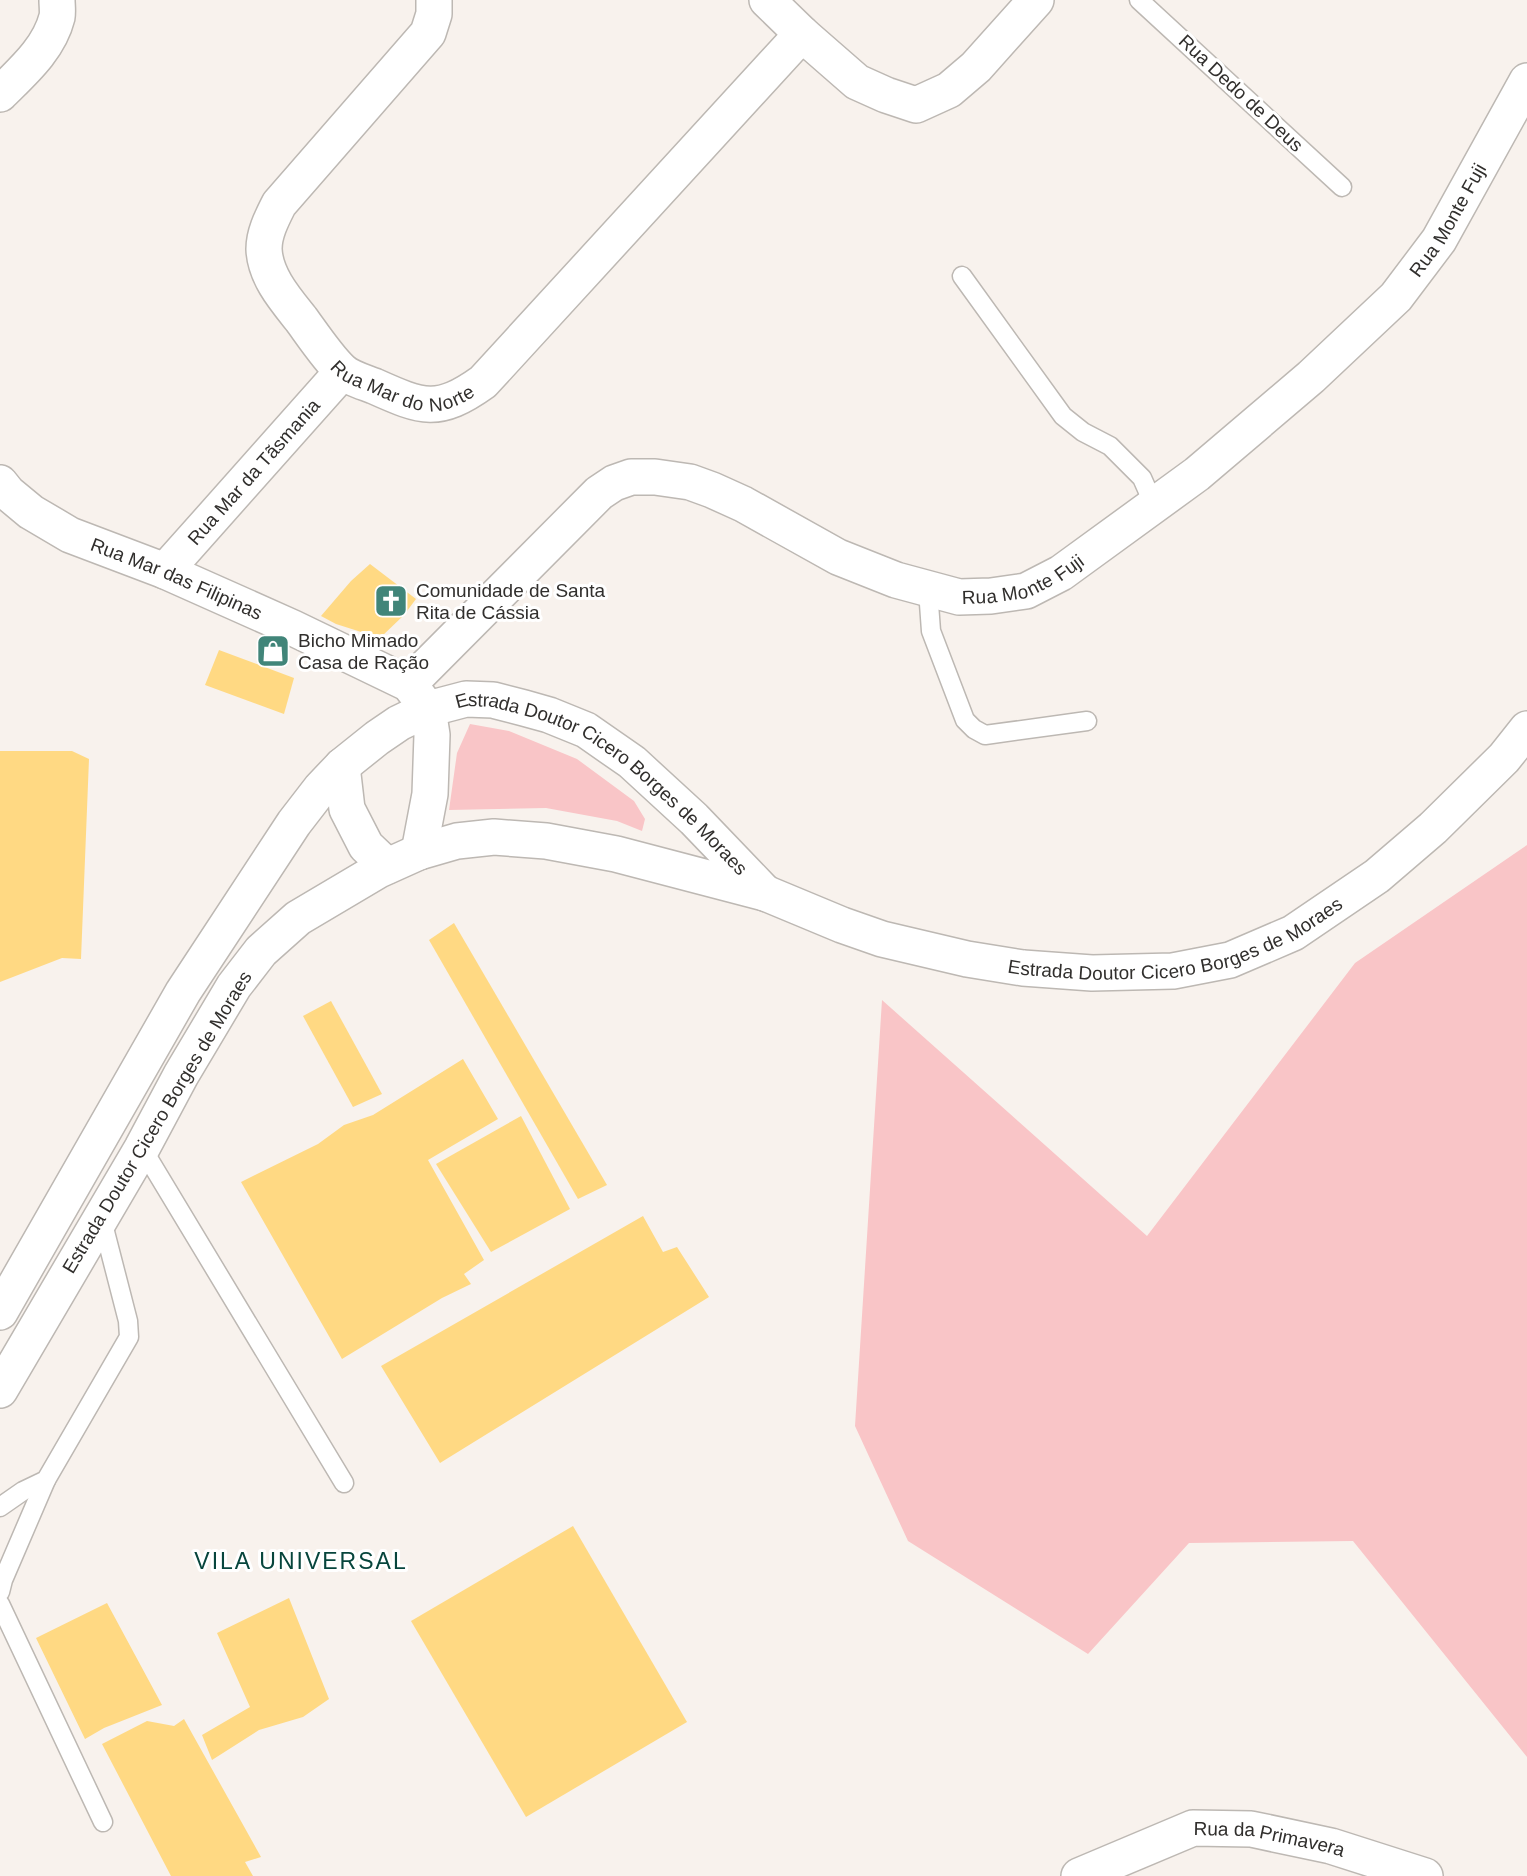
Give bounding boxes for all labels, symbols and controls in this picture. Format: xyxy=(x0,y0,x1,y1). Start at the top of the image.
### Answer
street label: Rua Dedo de Deus xyxy=(1175,30,1307,156)
street label: Rua Monte Fuji xyxy=(1405,160,1490,281)
street label: Rua Mar do Norte xyxy=(327,356,478,415)
street label: Rua Mar da Tãsmania xyxy=(183,394,324,549)
street label: Rua Mar das Filipinas xyxy=(88,533,266,623)
street label: Rua Monte Fuji xyxy=(962,550,1087,607)
place label: Comunidade de Santa Rita de Cássia xyxy=(416,580,606,623)
church icon: Comunidade de Santa Rita de Cássia xyxy=(372,582,410,620)
place label: Bicho Mimado Casa de Ração xyxy=(298,630,429,673)
shop icon: Bicho Mimado Casa de Ração xyxy=(254,632,292,670)
street label: Estrada Doutor Cicero Borges de Moraes xyxy=(453,688,752,879)
street label: Estrada Doutor Cicero Borges de Moraes xyxy=(1006,892,1346,983)
street label: Estrada Doutor Cicero Borges de Moraes xyxy=(58,967,256,1277)
district label: VILA UNIVERSAL xyxy=(194,1548,408,1574)
street label: Rua da Primavera xyxy=(1194,1818,1348,1860)

